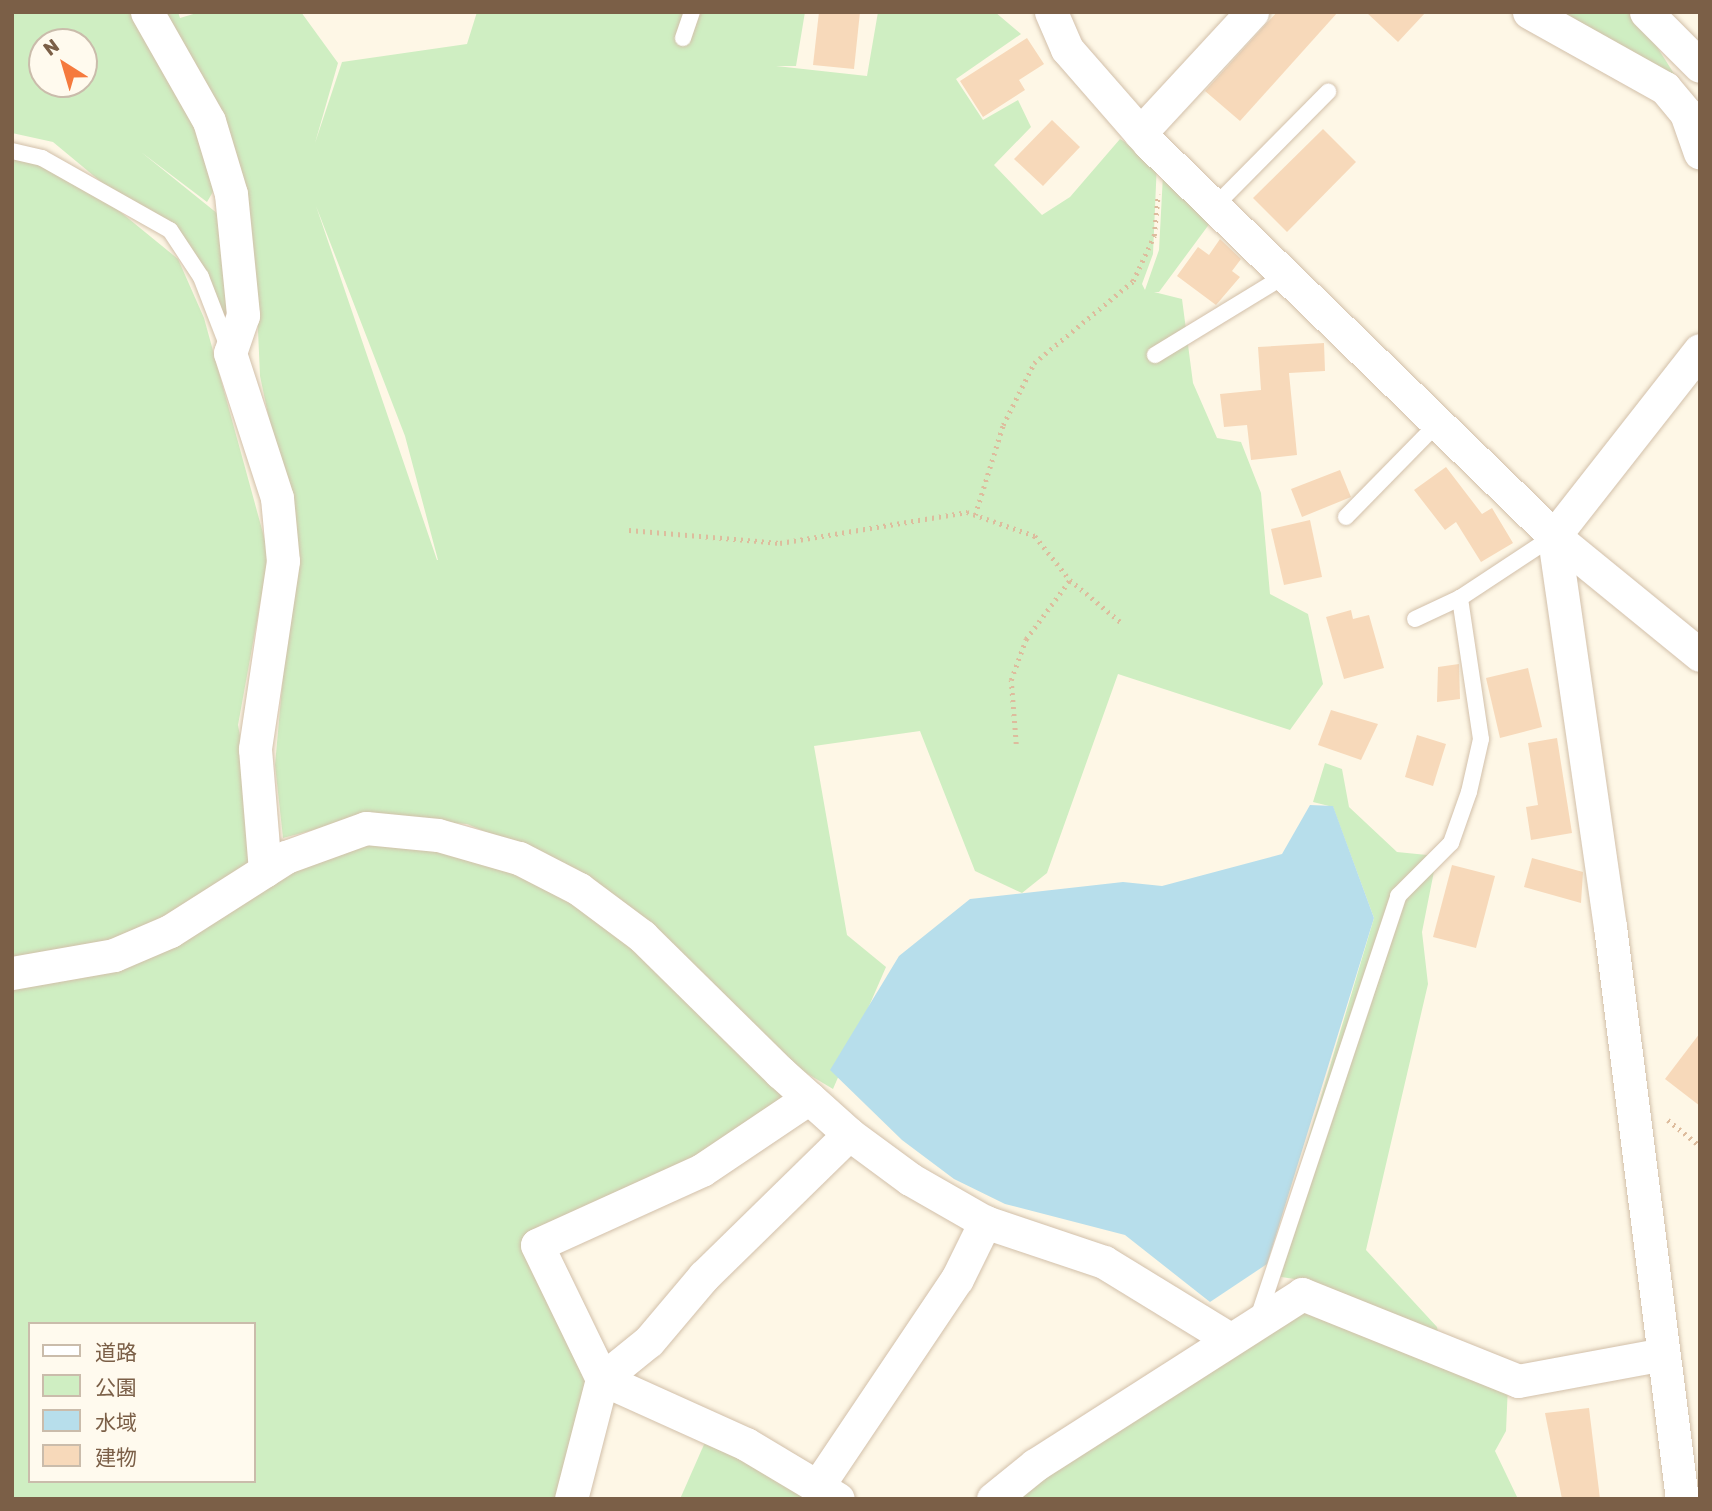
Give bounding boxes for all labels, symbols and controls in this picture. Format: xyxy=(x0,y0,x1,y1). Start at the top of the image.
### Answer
north arrow xyxy=(28,28,98,98)
text: N xyxy=(39,34,64,61)
legend xyxy=(28,1322,256,1483)
text: 道路 xyxy=(95,1340,137,1365)
text: 公園 xyxy=(95,1375,137,1400)
text: 水域 xyxy=(95,1410,137,1435)
text: 建物 xyxy=(95,1445,137,1470)

